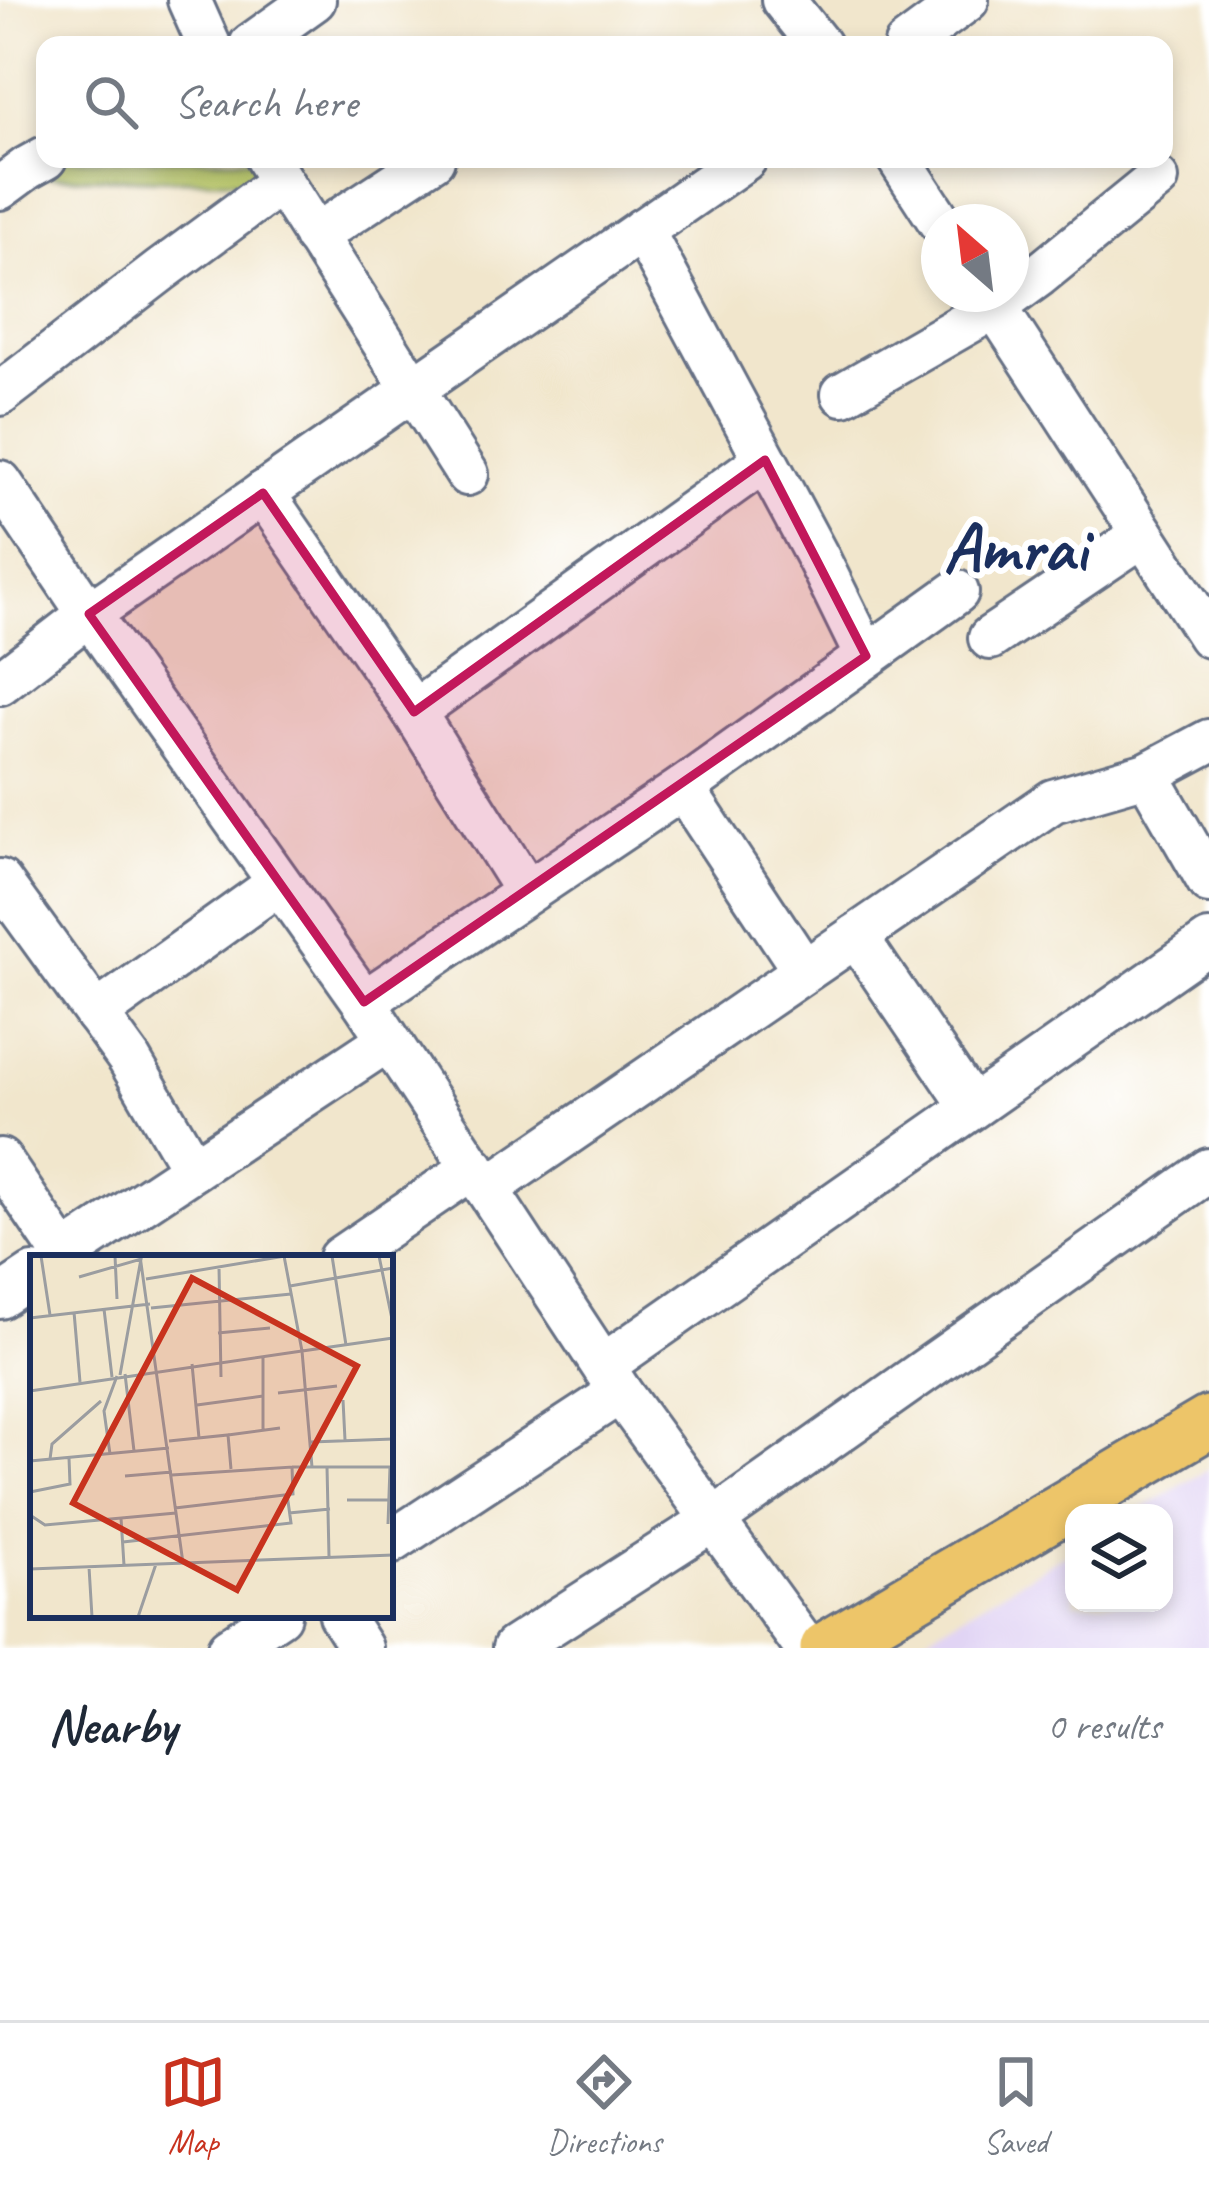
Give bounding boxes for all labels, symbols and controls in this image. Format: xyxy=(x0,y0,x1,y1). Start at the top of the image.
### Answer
search box xyxy=(36,36,1173,168)
icon: search xyxy=(78,69,144,135)
text: Search here xyxy=(174,74,357,131)
north arrow xyxy=(921,204,1029,312)
district label: Amrai xyxy=(943,505,1095,592)
inset map xyxy=(30,1255,393,1618)
map controls xyxy=(1065,1504,1173,1612)
button: layers xyxy=(1065,1504,1173,1612)
text: Nearby xyxy=(48,1694,176,1758)
text: 0 results xyxy=(1047,1702,1161,1751)
tab: Map xyxy=(160,2049,226,2163)
tab: Directions xyxy=(547,2049,662,2163)
tab: Saved xyxy=(983,2049,1049,2163)

